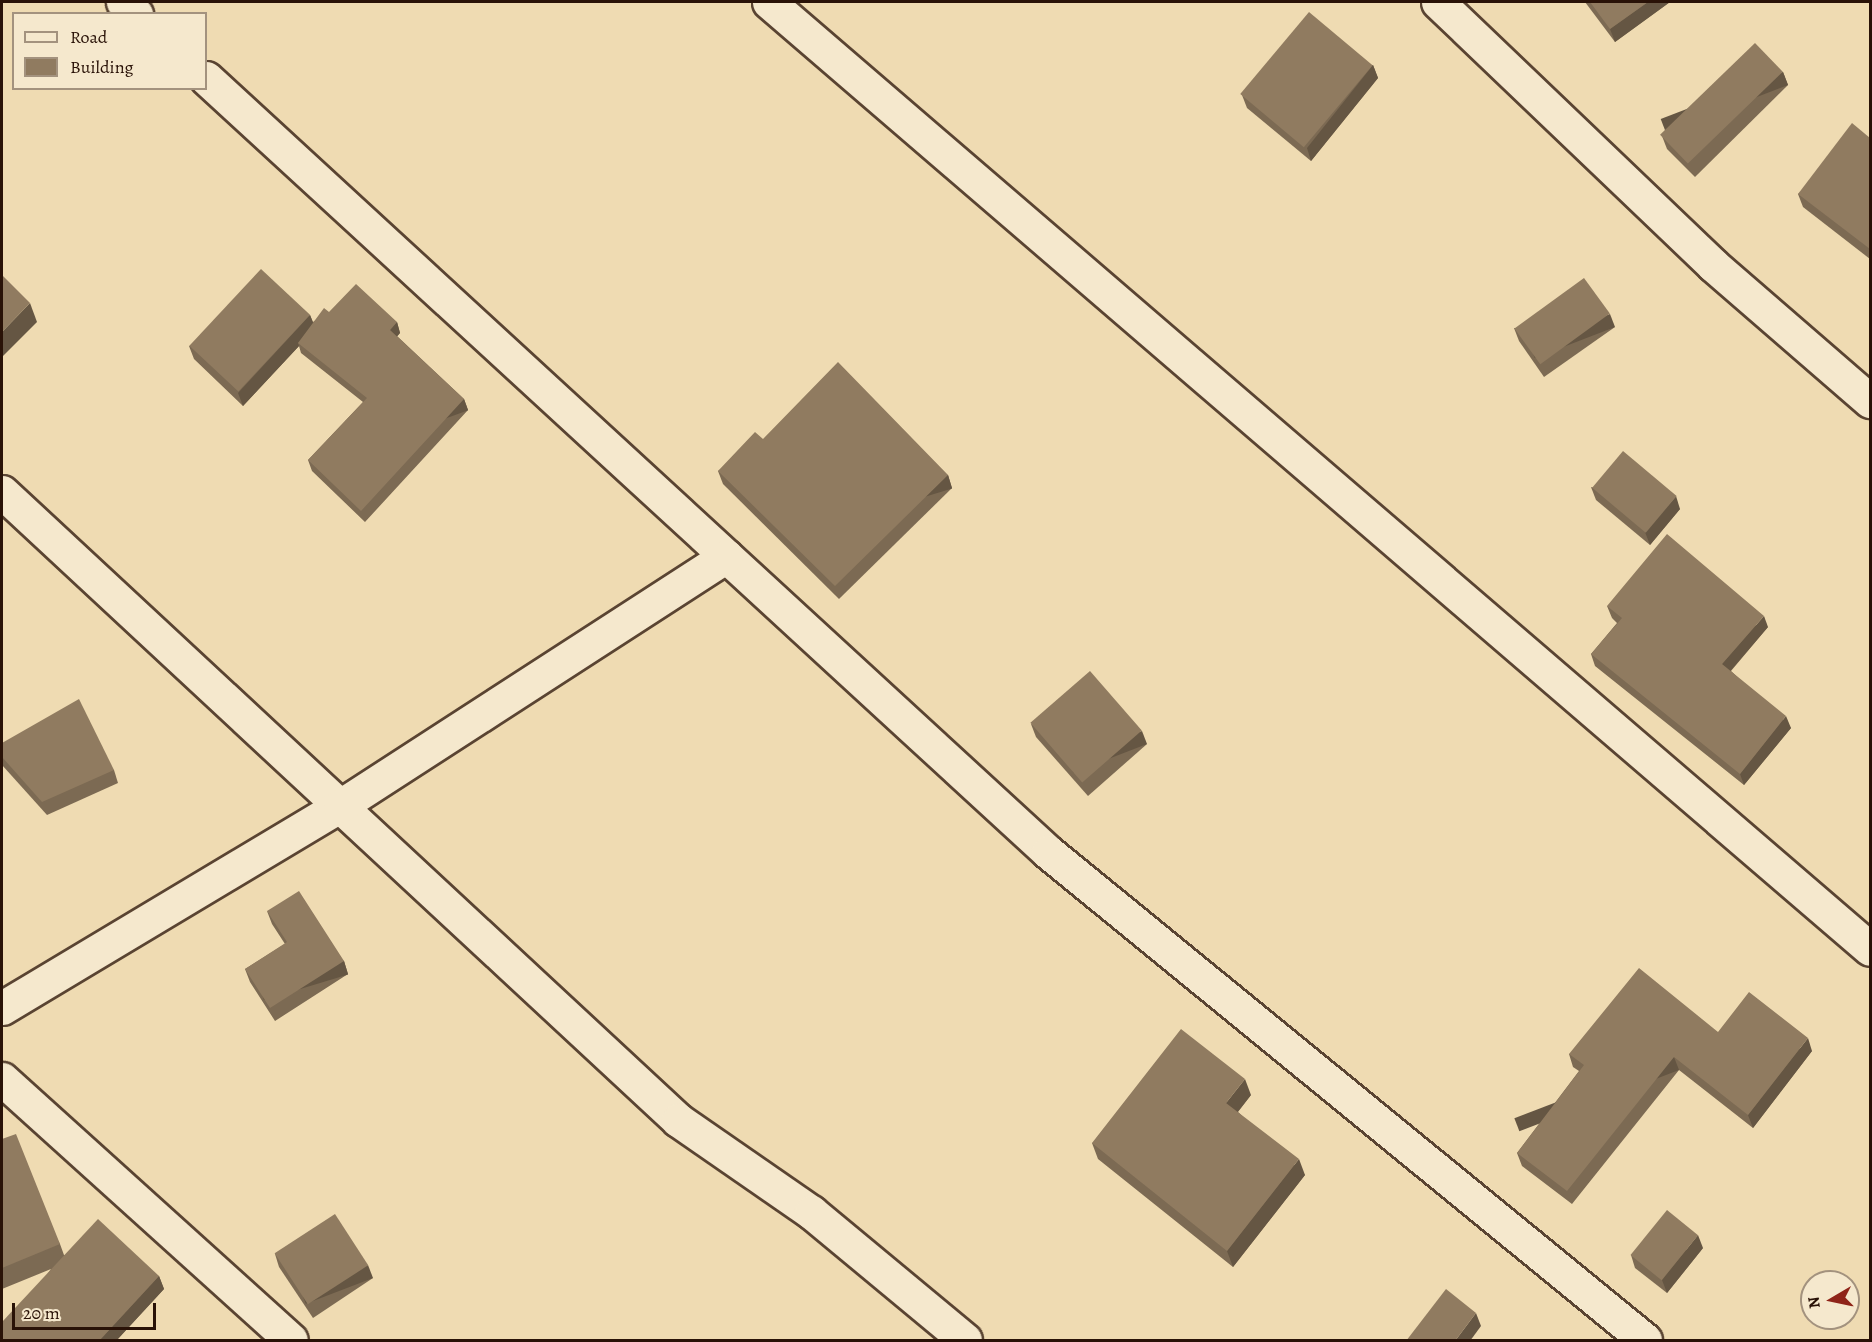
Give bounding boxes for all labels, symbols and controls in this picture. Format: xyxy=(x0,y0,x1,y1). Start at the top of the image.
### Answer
legend xyxy=(12,12,207,90)
text: Road xyxy=(70,25,107,49)
text: Building xyxy=(70,55,134,79)
north arrow xyxy=(1800,1270,1860,1330)
scale bar xyxy=(15,1291,159,1329)
text: N xyxy=(1802,1295,1826,1310)
text: 20 m xyxy=(23,1301,60,1325)

